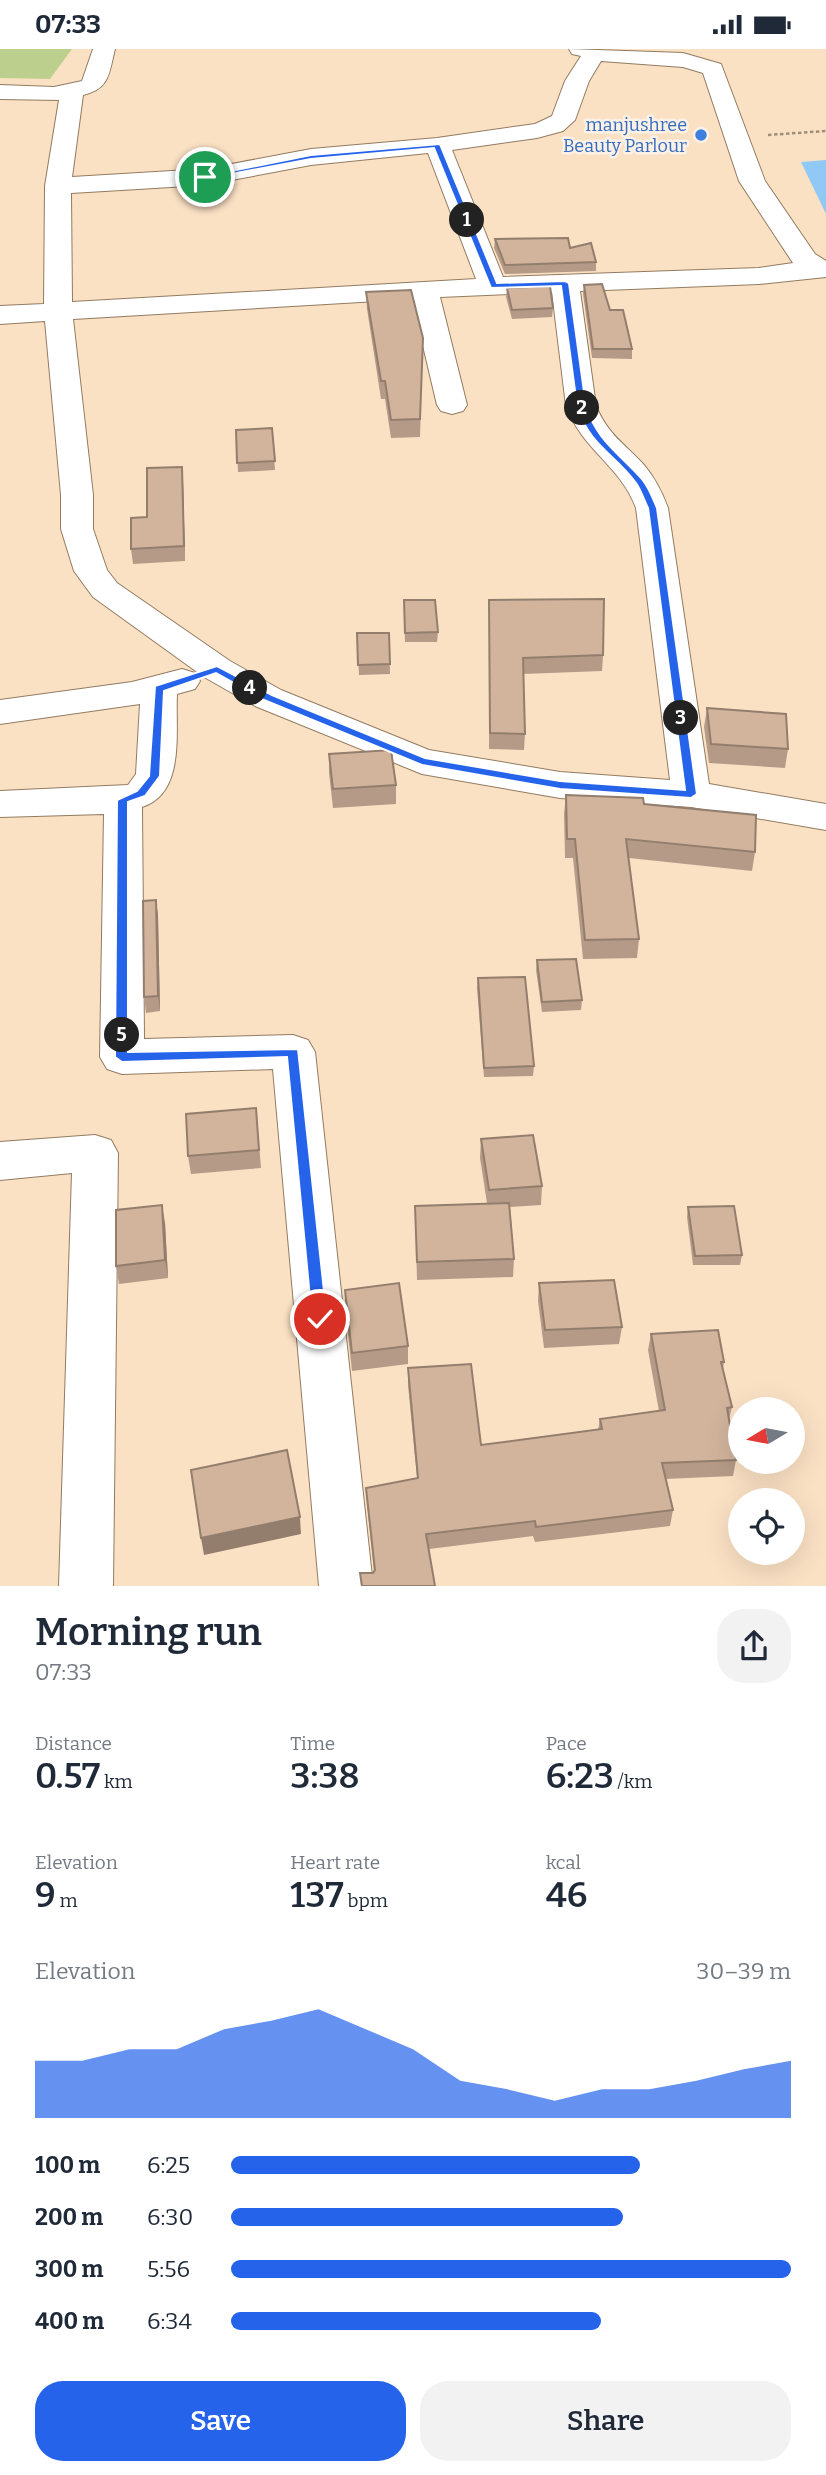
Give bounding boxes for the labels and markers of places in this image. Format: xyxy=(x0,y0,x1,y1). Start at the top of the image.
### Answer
place label: manjushree Beauty Parlour xyxy=(563,114,687,157)
marker: manjushree Beauty Parlour xyxy=(693,127,709,143)
pin xyxy=(175,147,235,207)
pin: 1 xyxy=(449,203,484,237)
pin: 2 xyxy=(564,391,600,425)
pin: 4 xyxy=(232,671,268,705)
pin: 3 xyxy=(664,701,698,735)
pin: 5 xyxy=(104,1017,140,1053)
pin xyxy=(290,1289,350,1349)

